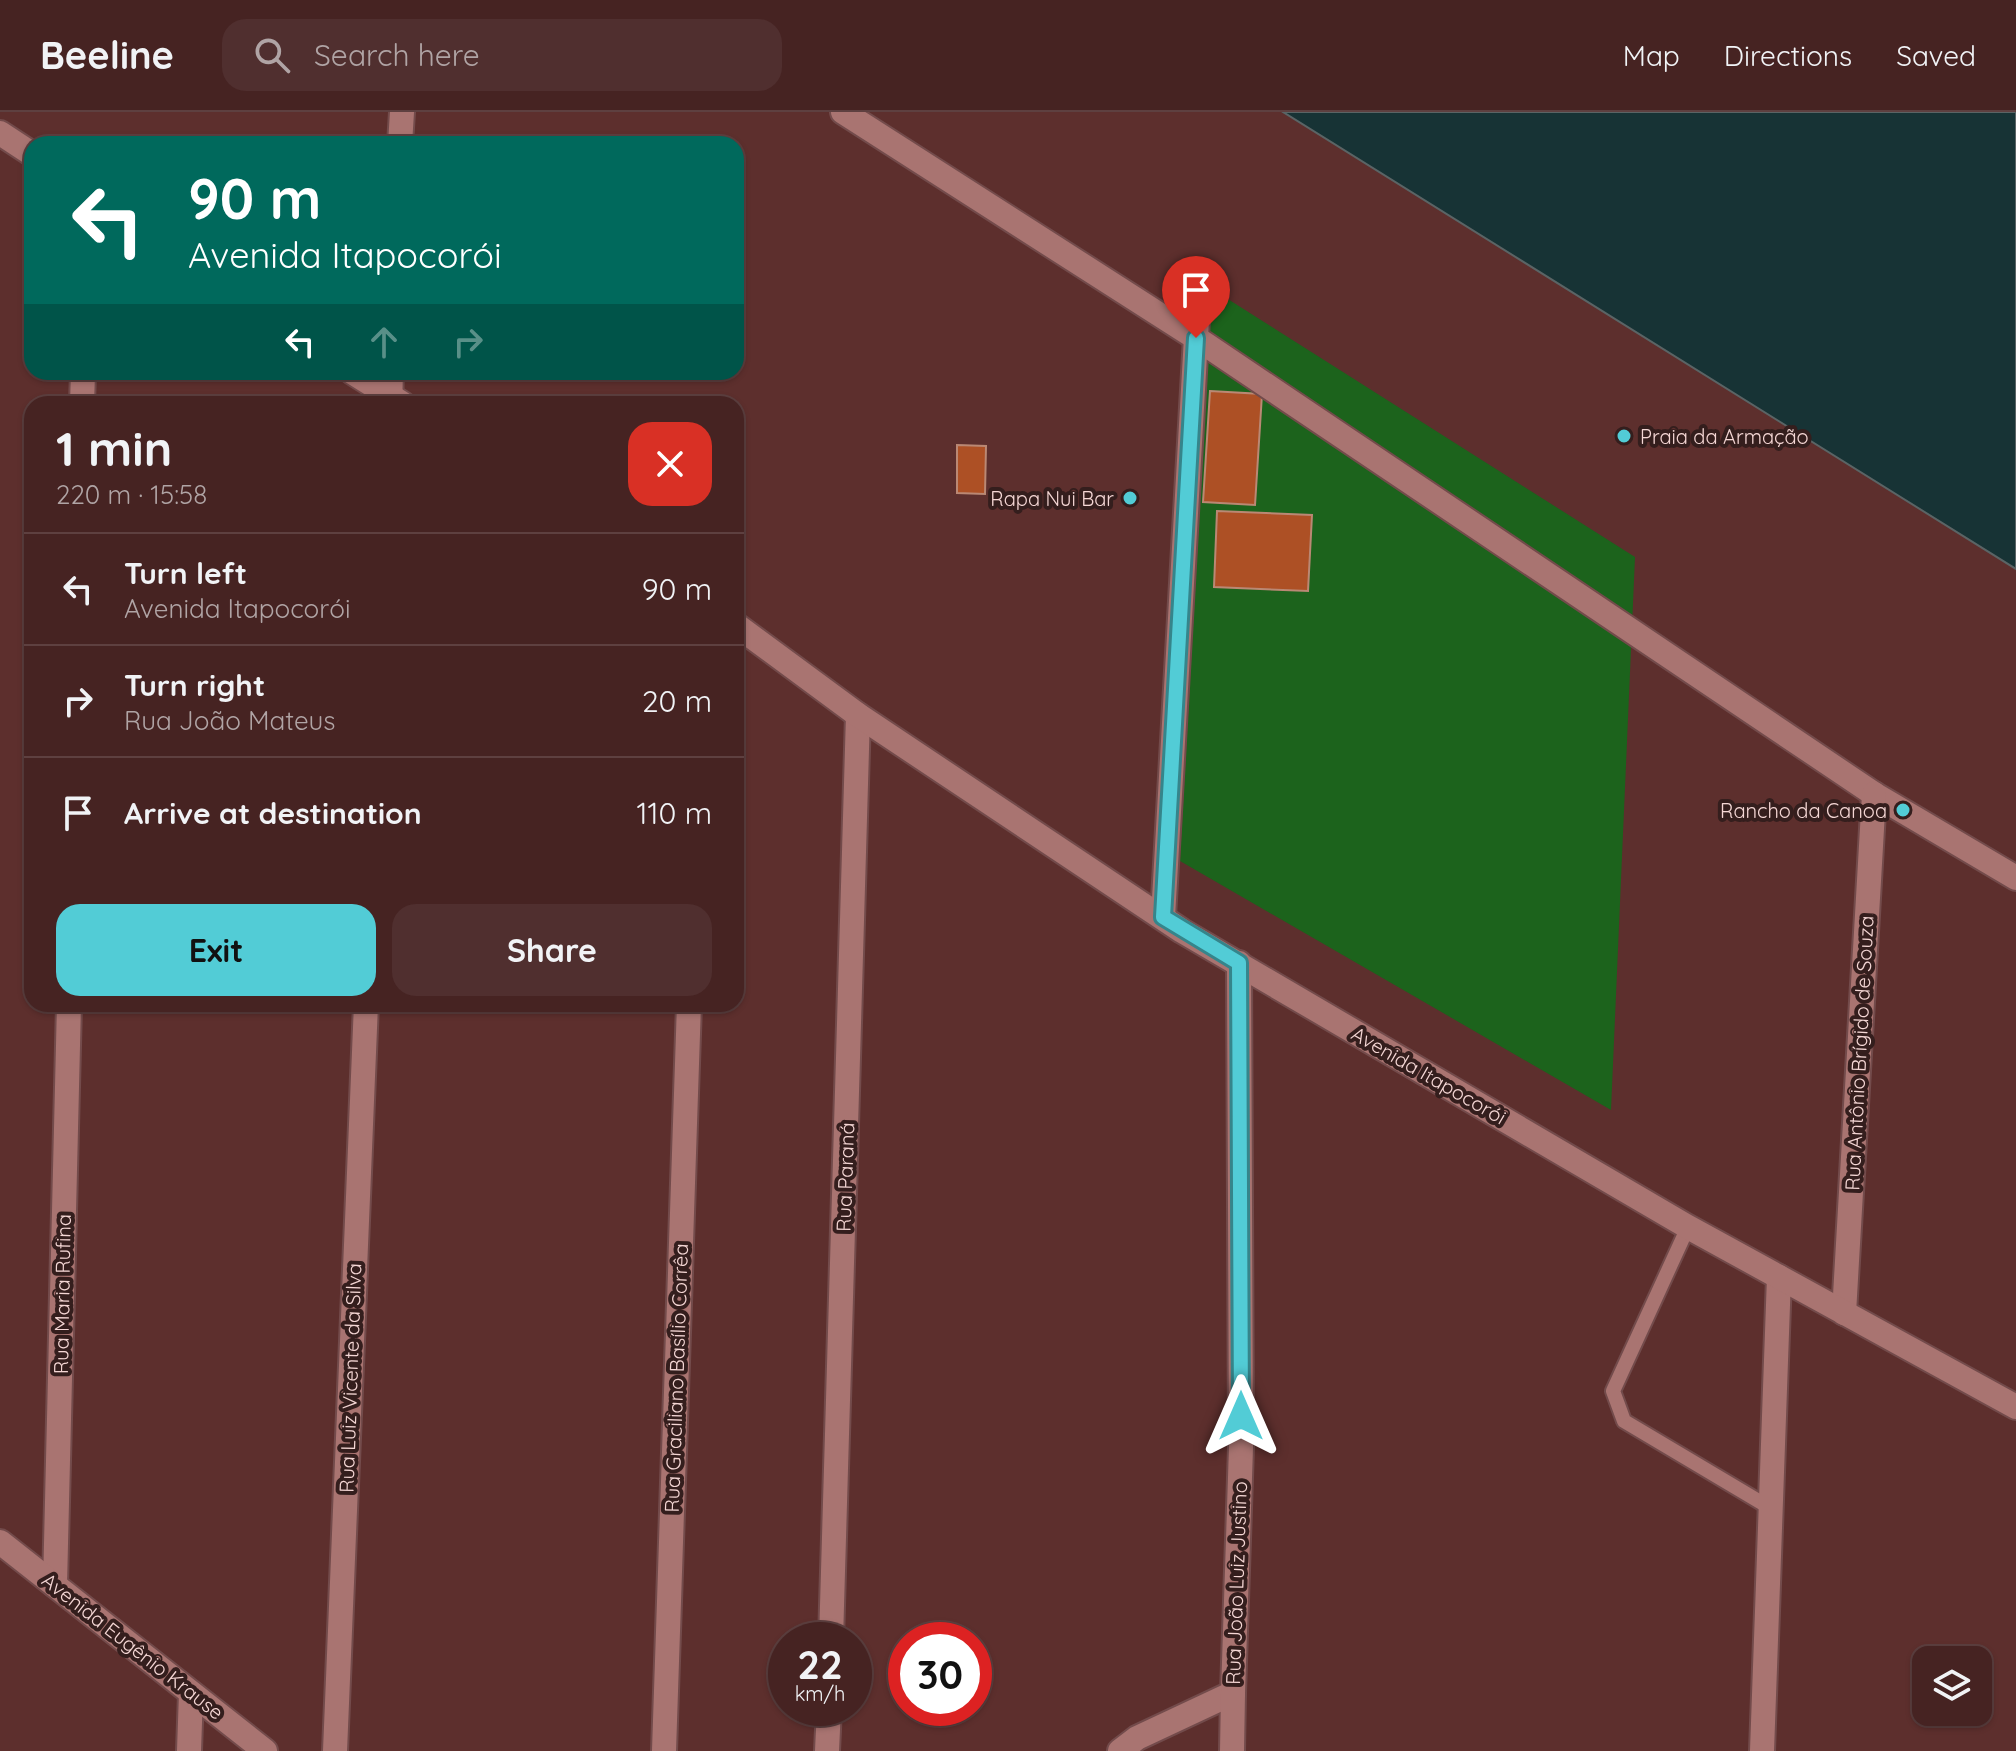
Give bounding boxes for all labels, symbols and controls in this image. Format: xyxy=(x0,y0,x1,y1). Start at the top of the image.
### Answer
search box xyxy=(222,19,782,91)
text: Beeline xyxy=(40,31,174,79)
icon: search xyxy=(250,33,294,77)
text: Search here xyxy=(314,36,480,74)
text: Map xyxy=(1623,38,1680,73)
text: Directions xyxy=(1724,38,1852,73)
text: Saved xyxy=(1896,38,1976,73)
text: 90 m xyxy=(188,163,322,233)
icon: left xyxy=(56,168,160,272)
text: Avenida Itapocorói xyxy=(188,232,502,277)
pin xyxy=(1162,256,1230,338)
icon: arrive xyxy=(1174,268,1218,312)
icon: left xyxy=(278,320,322,364)
icon: ahead xyxy=(362,320,406,364)
icon: right xyxy=(446,320,490,364)
text: 1 min xyxy=(56,418,172,478)
button: close xyxy=(628,422,712,506)
place label: Praia da Armação xyxy=(1640,424,1809,449)
marker: Praia da Armação xyxy=(1615,427,1633,445)
text: 220 m · 15:58 xyxy=(56,478,207,511)
place label: Rapa Nui Bar xyxy=(990,486,1114,511)
marker: Rapa Nui Bar xyxy=(1121,489,1139,507)
text: Turn left xyxy=(124,554,247,592)
icon: left xyxy=(56,567,100,611)
text: 90 m xyxy=(642,570,712,608)
text: Avenida Itapocorói xyxy=(124,592,351,625)
text: Turn right xyxy=(124,666,265,704)
icon: right xyxy=(56,679,100,723)
text: 20 m xyxy=(642,682,712,720)
text: Rua João Mateus xyxy=(124,704,336,737)
icon: arrive xyxy=(56,791,100,835)
text: Arrive at destination xyxy=(124,794,422,832)
text: 110 m xyxy=(636,794,712,832)
place label: Rancho da Canoa xyxy=(1720,798,1887,823)
marker: Rancho da Canoa xyxy=(1894,801,1912,819)
button: Exit xyxy=(56,904,376,996)
button: Share xyxy=(392,904,712,996)
street label: Rua Antônio Brígido de Souza xyxy=(1839,915,1879,1191)
street label: Avenida Itapocorói xyxy=(1347,1021,1511,1129)
street label: Rua Paraná xyxy=(831,1122,859,1232)
street label: Rua Maria Rufina xyxy=(48,1214,76,1374)
street label: Rua Graciliano Basílio Corrêa xyxy=(659,1243,693,1513)
street label: Rua Luiz Vicente da Silva xyxy=(333,1263,367,1493)
position arrow xyxy=(1199,1374,1283,1458)
street label: Rua João Luiz Justino xyxy=(1220,1481,1252,1685)
street label: Avenida Eugênio Krause xyxy=(37,1567,229,1725)
speed limit sign: 30 xyxy=(888,1622,992,1726)
text: 22 xyxy=(797,1639,843,1689)
map controls xyxy=(1912,1646,1992,1726)
button: layers xyxy=(1912,1646,1992,1726)
text: km/h xyxy=(795,1681,845,1706)

